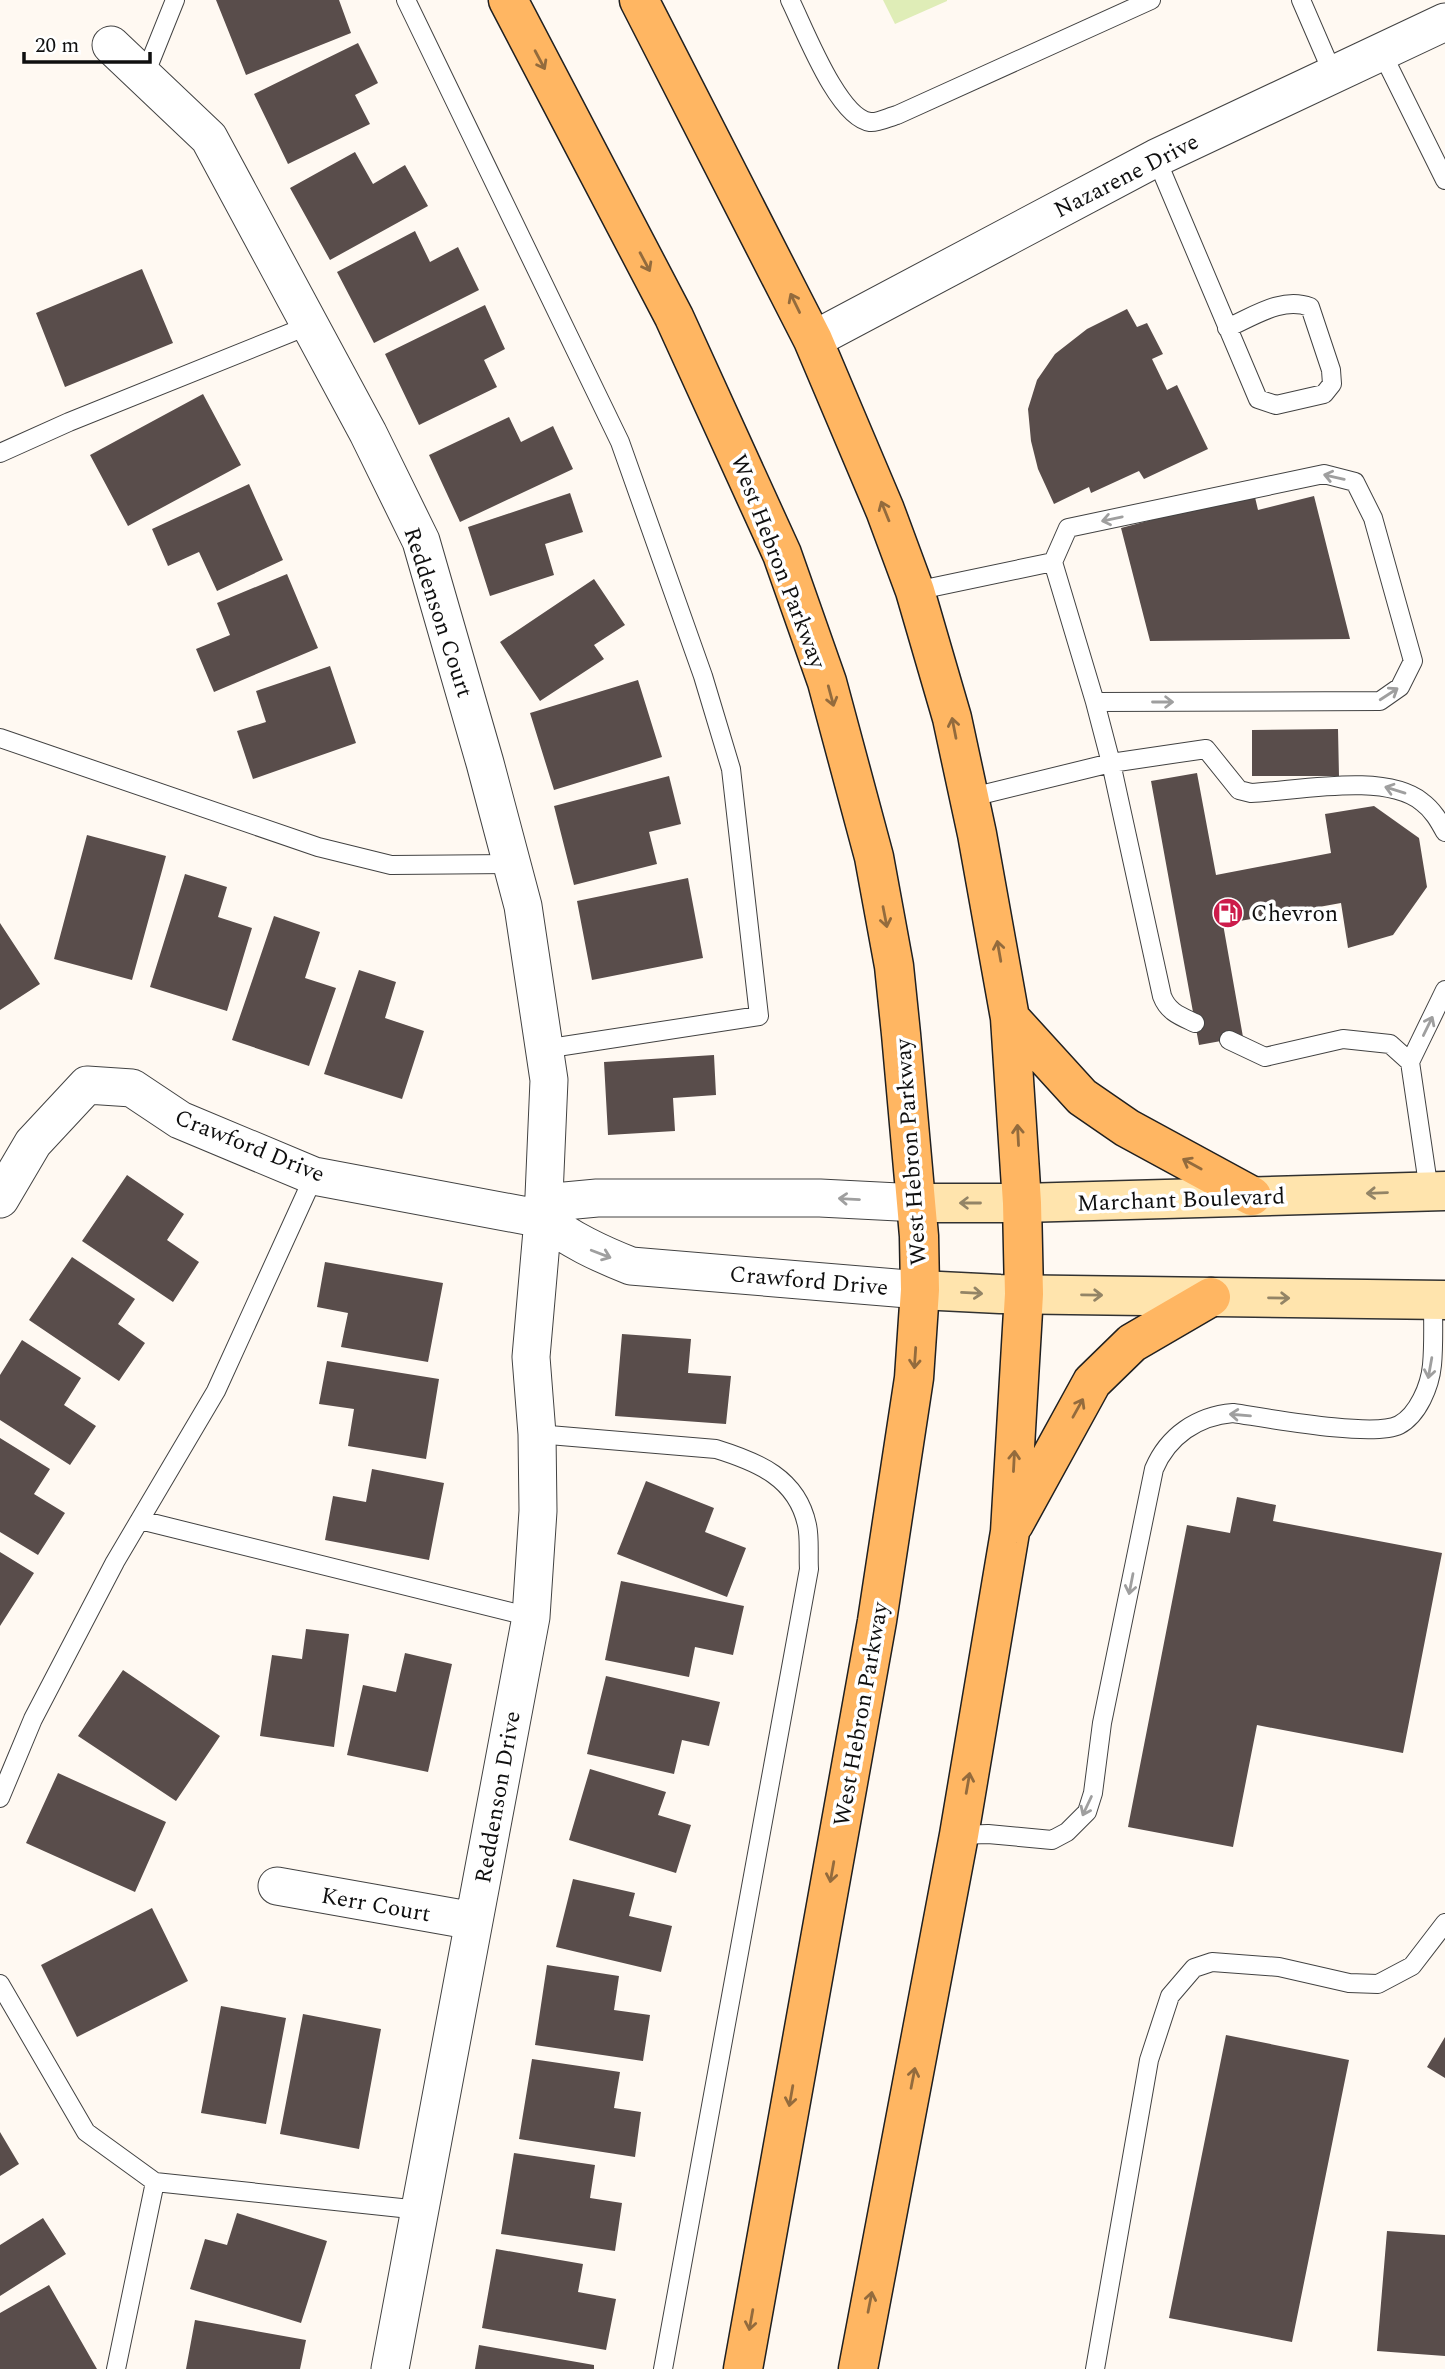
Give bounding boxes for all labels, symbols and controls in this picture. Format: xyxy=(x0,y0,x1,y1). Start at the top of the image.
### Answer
scale bar xyxy=(24,21,150,65)
text: 20 m xyxy=(35,30,79,62)
one-way arrow xyxy=(533,50,547,70)
street label: Nazarene Drive xyxy=(1048,125,1205,228)
one-way arrow xyxy=(639,251,653,272)
one-way arrow xyxy=(787,293,801,314)
street label: West Hebron Parkway xyxy=(721,449,835,675)
one-way arrow xyxy=(1323,470,1346,484)
one-way arrow xyxy=(878,501,891,523)
one-way arrow xyxy=(1101,512,1124,526)
street label: Reddenson Court xyxy=(394,523,482,702)
one-way arrow xyxy=(825,685,838,707)
one-way arrow xyxy=(1379,687,1398,702)
one-way arrow xyxy=(1152,695,1175,709)
one-way arrow xyxy=(946,717,960,740)
one-way arrow xyxy=(1384,783,1406,796)
fuel station icon: Chevron xyxy=(1211,896,1245,930)
place label: Chevron xyxy=(1251,897,1338,932)
one-way arrow xyxy=(879,905,892,928)
one-way arrow xyxy=(992,940,1005,963)
one-way arrow xyxy=(1421,1016,1435,1037)
street label: West Hebron Parkway xyxy=(886,1036,937,1266)
street label: Crawford Drive xyxy=(169,1100,330,1192)
one-way arrow xyxy=(1012,1124,1025,1147)
one-way arrow xyxy=(1182,1157,1203,1170)
street label: Marchant Boulevard xyxy=(1076,1179,1286,1222)
one-way arrow xyxy=(1366,1186,1389,1199)
one-way arrow xyxy=(838,1193,861,1206)
one-way arrow xyxy=(959,1196,982,1210)
one-way arrow xyxy=(590,1249,611,1262)
street label: Crawford Drive xyxy=(728,1257,890,1306)
one-way arrow xyxy=(960,1286,983,1299)
one-way arrow xyxy=(1081,1289,1104,1302)
one-way arrow xyxy=(1267,1291,1290,1304)
one-way arrow xyxy=(908,1346,921,1369)
one-way arrow xyxy=(1423,1356,1436,1379)
one-way arrow xyxy=(1071,1398,1085,1418)
one-way arrow xyxy=(1229,1408,1252,1421)
one-way arrow xyxy=(1008,1450,1021,1472)
one-way arrow xyxy=(1123,1572,1137,1595)
street label: West Hebron Parkway xyxy=(825,1598,899,1829)
street label: Reddenson Drive xyxy=(466,1708,531,1886)
one-way arrow xyxy=(962,1772,975,1794)
one-way arrow xyxy=(1080,1796,1093,1817)
one-way arrow xyxy=(824,1860,838,1883)
street label: Kerr Court xyxy=(318,1879,433,1932)
one-way arrow xyxy=(906,2067,920,2090)
one-way arrow xyxy=(784,2084,798,2107)
one-way arrow xyxy=(864,2291,878,2314)
one-way arrow xyxy=(744,2308,757,2331)

